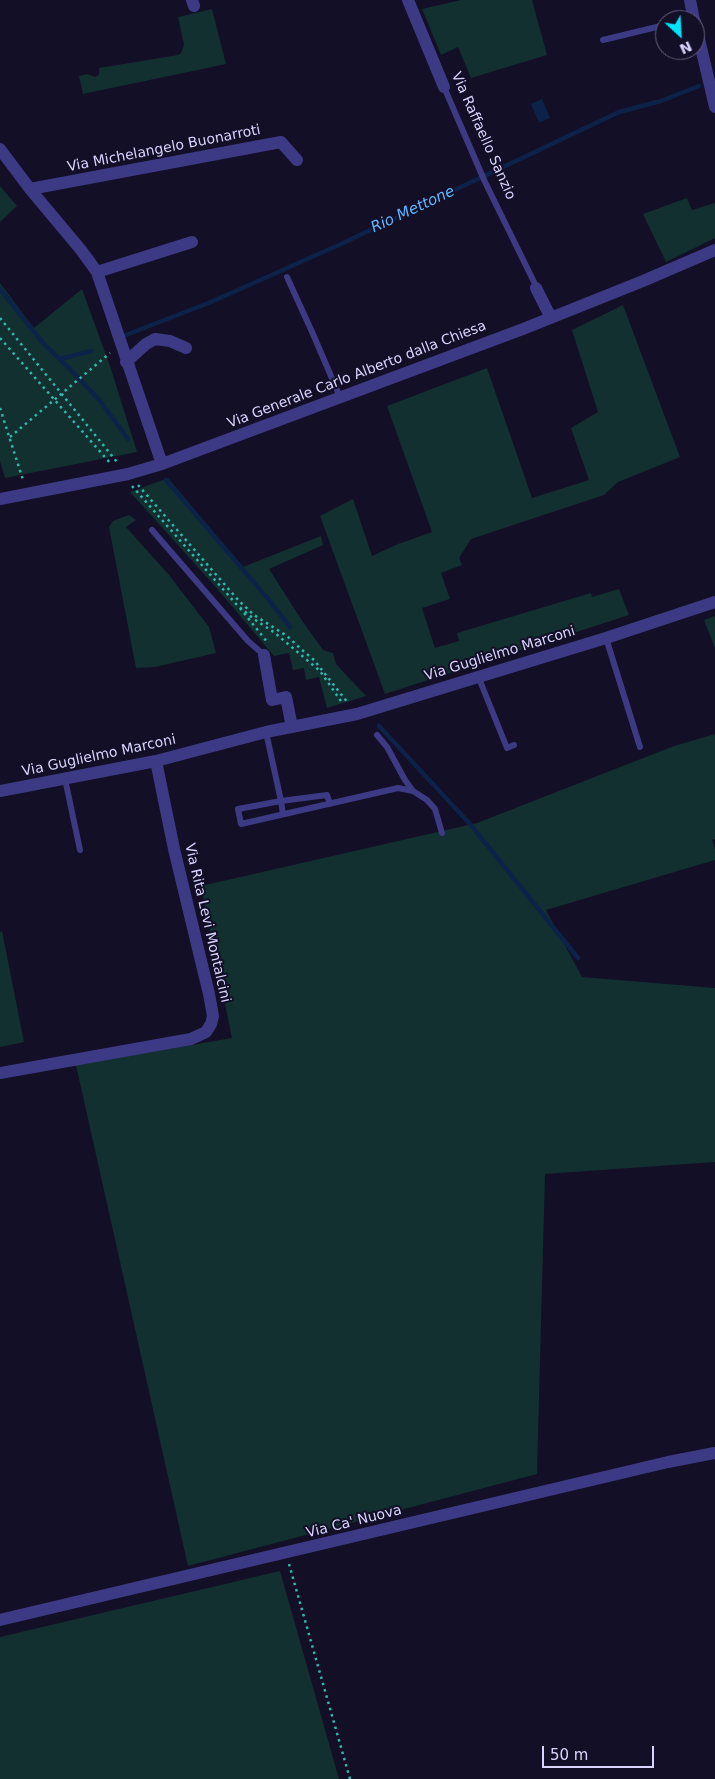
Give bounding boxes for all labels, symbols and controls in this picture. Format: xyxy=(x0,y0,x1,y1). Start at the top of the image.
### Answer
north arrow xyxy=(655,10,705,60)
text: N xyxy=(677,38,695,57)
street label: Via Raffaello Sanzio xyxy=(447,70,519,202)
street label: Via Michelangelo Buonarroti xyxy=(66,122,262,176)
water label: Rio Mettone xyxy=(368,183,458,237)
street label: Via Generale Carlo Alberto dalla Chiesa xyxy=(225,318,489,432)
street label: Via Guglielmo Marconi xyxy=(423,623,577,685)
street label: Via Guglielmo Marconi xyxy=(21,731,177,781)
street label: Via Rita Levi Montalcini xyxy=(180,842,234,1004)
street label: Via Ca' Nuova xyxy=(305,1502,403,1542)
scale bar xyxy=(545,1736,658,1768)
text: 50 m xyxy=(550,1746,588,1764)

